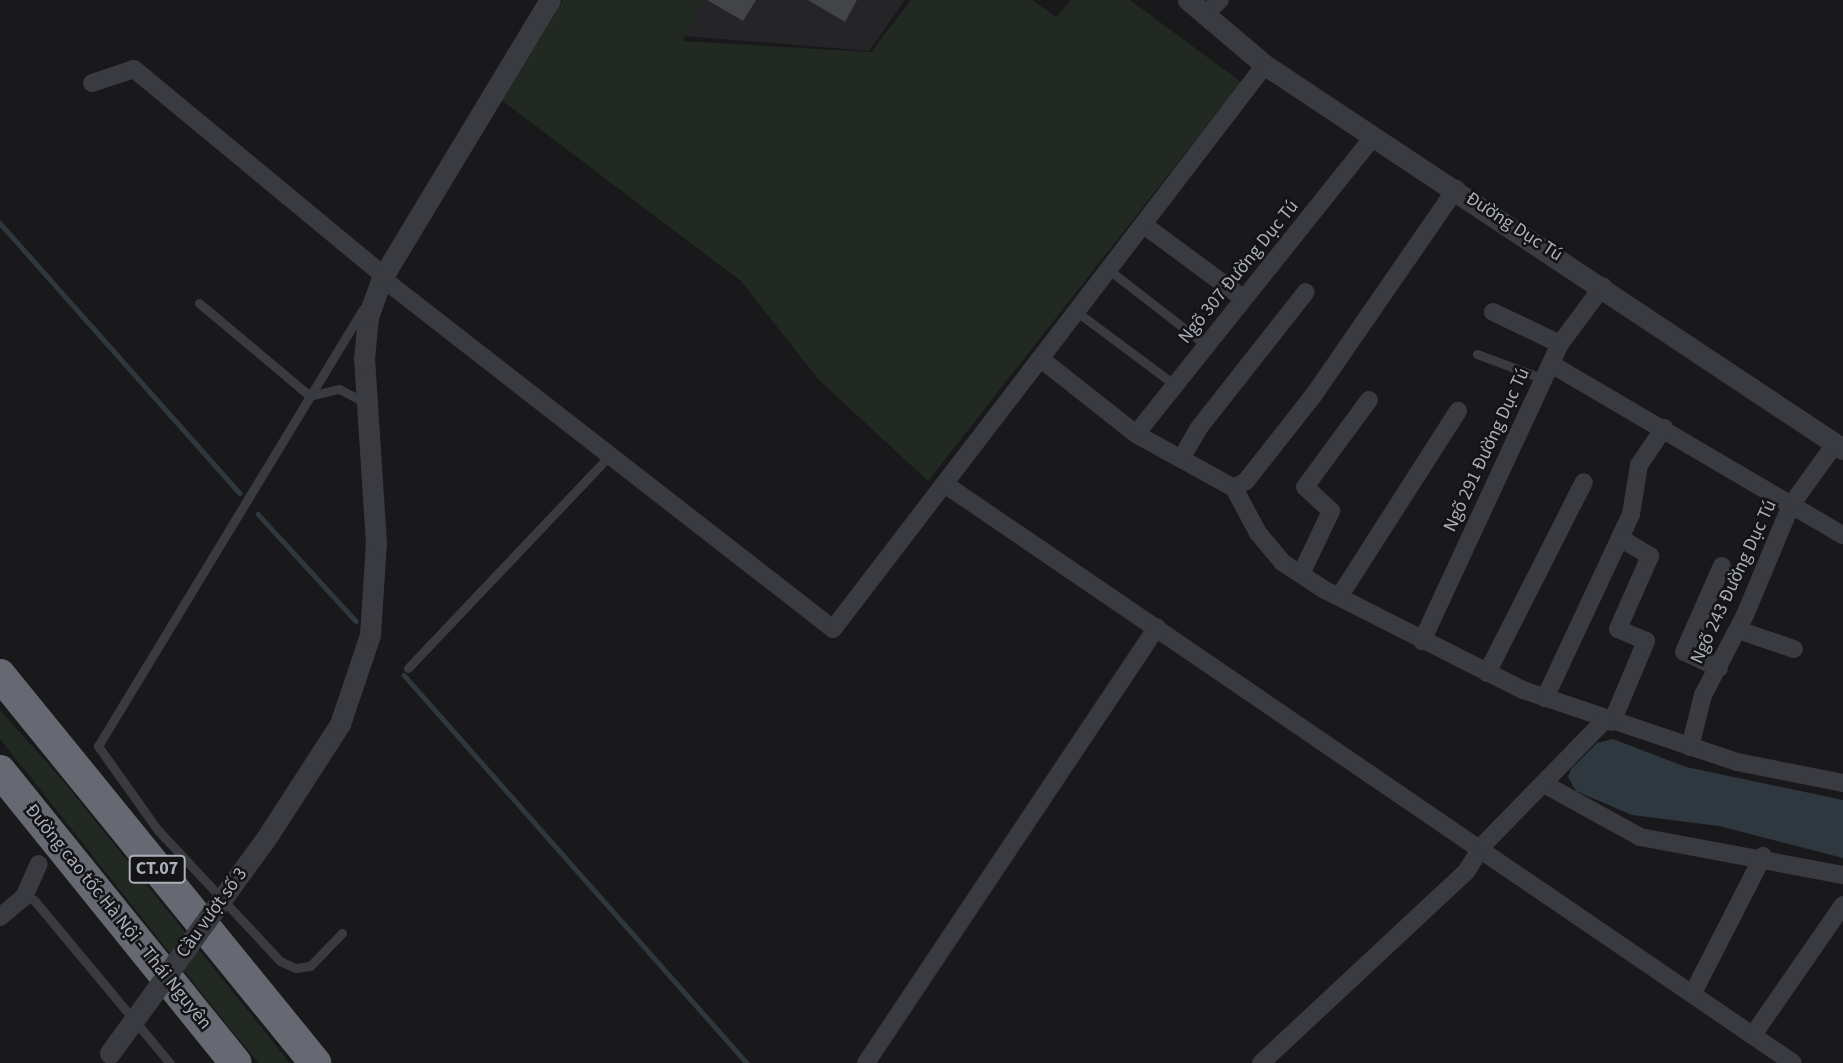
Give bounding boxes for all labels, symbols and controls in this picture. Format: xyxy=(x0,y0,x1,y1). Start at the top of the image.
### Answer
street label: Đường Dục Tú xyxy=(1461,187,1567,267)
street label: Ngõ 307 Đường Dục Tú xyxy=(1174,195,1304,349)
street label: Ngõ 291 Đường Dục Tú xyxy=(1439,364,1535,536)
street label: Ngõ 243 Đường Dục Tú xyxy=(1686,496,1782,668)
street label: Đường cao tốc Hà Nội - Thái Nguyên xyxy=(20,800,216,1034)
road number: CT.07 xyxy=(127,854,187,884)
street label: Cầu vượt số 3 xyxy=(172,864,252,962)

